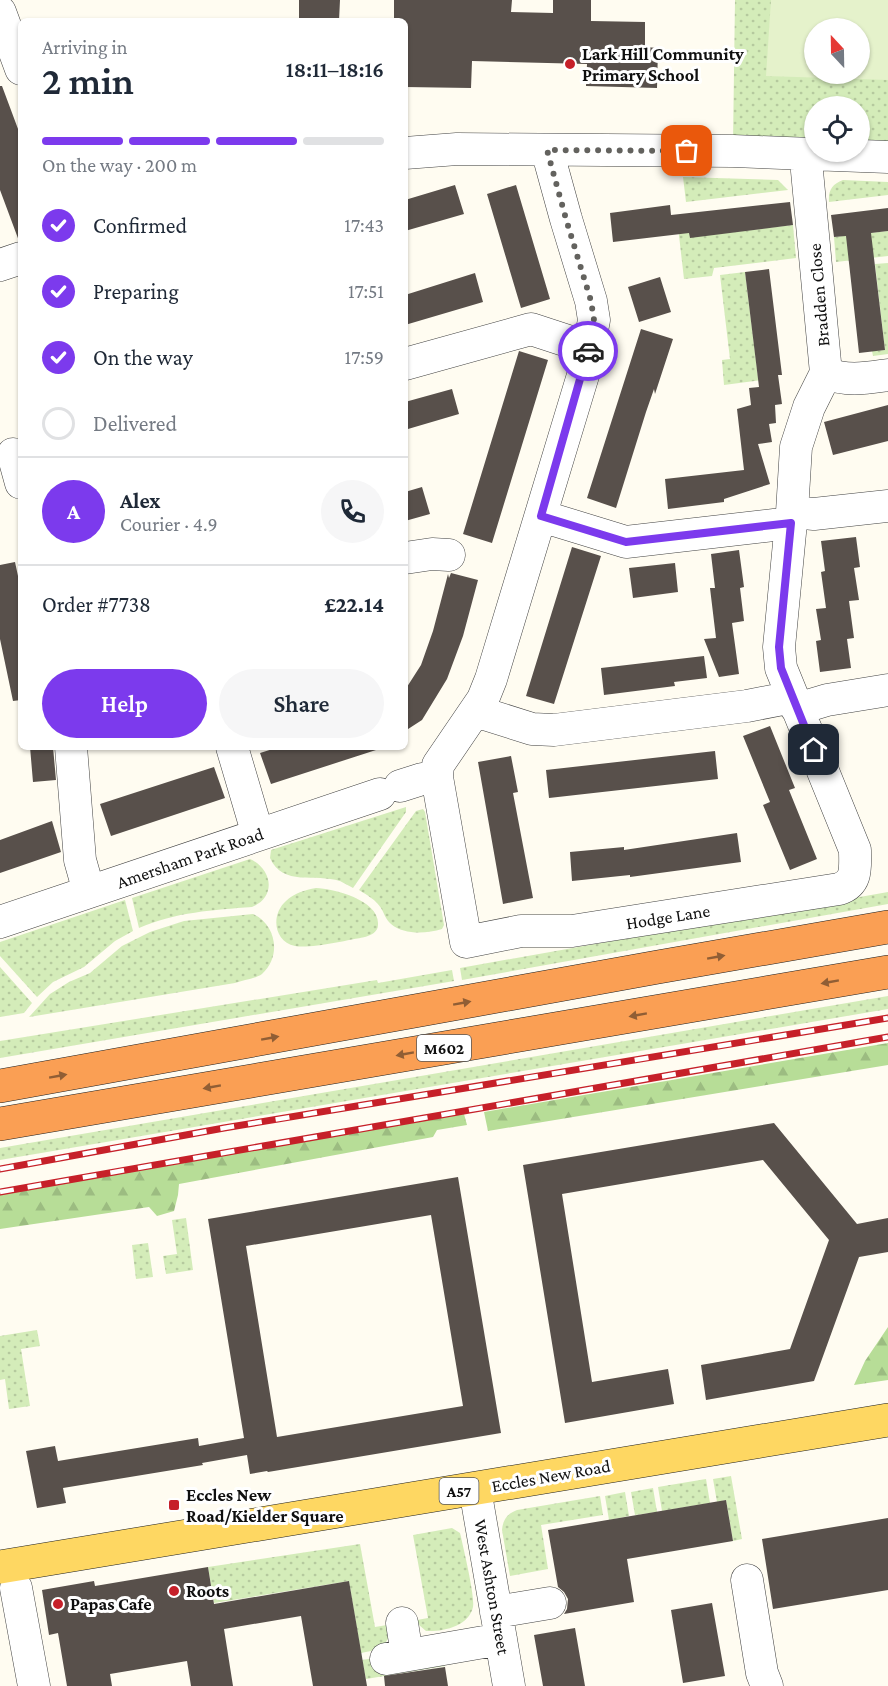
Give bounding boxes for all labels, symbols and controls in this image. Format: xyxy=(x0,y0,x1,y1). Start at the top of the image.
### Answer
north arrow xyxy=(804,18,870,84)
map controls xyxy=(804,18,870,162)
text: Arriving in xyxy=(42,36,127,58)
place label: Lark Hill Community Primary School xyxy=(582,44,744,85)
text: 18:11–18:16 xyxy=(286,57,384,82)
marker: Lark Hill Community Primary School xyxy=(563,57,577,71)
text: 2 min xyxy=(42,59,134,102)
button: locate xyxy=(804,96,870,162)
pin xyxy=(661,125,712,176)
icon: bag xyxy=(670,134,703,167)
text: On the way · 200 m xyxy=(42,154,197,176)
icon: check xyxy=(42,209,75,242)
text: Confirmed xyxy=(93,213,187,238)
text: 17:43 xyxy=(344,214,384,236)
street label: Bradden Close xyxy=(805,243,833,347)
icon: check xyxy=(42,275,75,308)
text: Preparing xyxy=(93,279,179,304)
text: 17:51 xyxy=(348,280,384,302)
courier xyxy=(558,321,618,381)
icon: car xyxy=(572,335,605,368)
icon: check xyxy=(42,341,75,374)
text: On the way xyxy=(93,345,193,370)
text: 17:59 xyxy=(345,346,384,368)
text: Delivered xyxy=(93,411,177,436)
button: phone xyxy=(321,480,384,543)
text: Alex xyxy=(120,488,161,513)
text: A xyxy=(67,499,80,524)
text: Courier · 4.9 xyxy=(120,513,218,535)
text: Order #7738 xyxy=(42,592,151,617)
text: £22.14 xyxy=(324,592,384,617)
button: Help xyxy=(42,669,207,738)
button: Share xyxy=(219,669,384,738)
pin xyxy=(788,724,839,775)
icon: home xyxy=(797,733,830,766)
street label: Amersham Park Road xyxy=(114,823,266,892)
street label: Hodge Lane xyxy=(624,900,712,934)
one-way arrow xyxy=(707,952,726,961)
one-way arrow xyxy=(821,977,840,986)
one-way arrow xyxy=(453,998,472,1007)
one-way arrow xyxy=(629,1010,648,1019)
one-way arrow xyxy=(261,1033,280,1042)
road number: M602 xyxy=(417,1035,471,1061)
one-way arrow xyxy=(395,1050,414,1059)
one-way arrow xyxy=(48,1071,67,1080)
one-way arrow xyxy=(203,1083,222,1092)
street label: Eccles New Road xyxy=(490,1456,612,1496)
road number: A57 xyxy=(440,1478,478,1504)
place label: Eccles New Road/Kielder Square xyxy=(186,1485,344,1526)
marker: Eccles New Road/Kielder Square xyxy=(167,1498,181,1512)
street label: West Ashton Street xyxy=(470,1518,514,1657)
place label: Roots xyxy=(186,1581,229,1601)
marker: Roots xyxy=(167,1584,181,1598)
place label: Papas Cafe xyxy=(70,1594,152,1614)
marker: Papas Cafe xyxy=(51,1597,65,1611)

